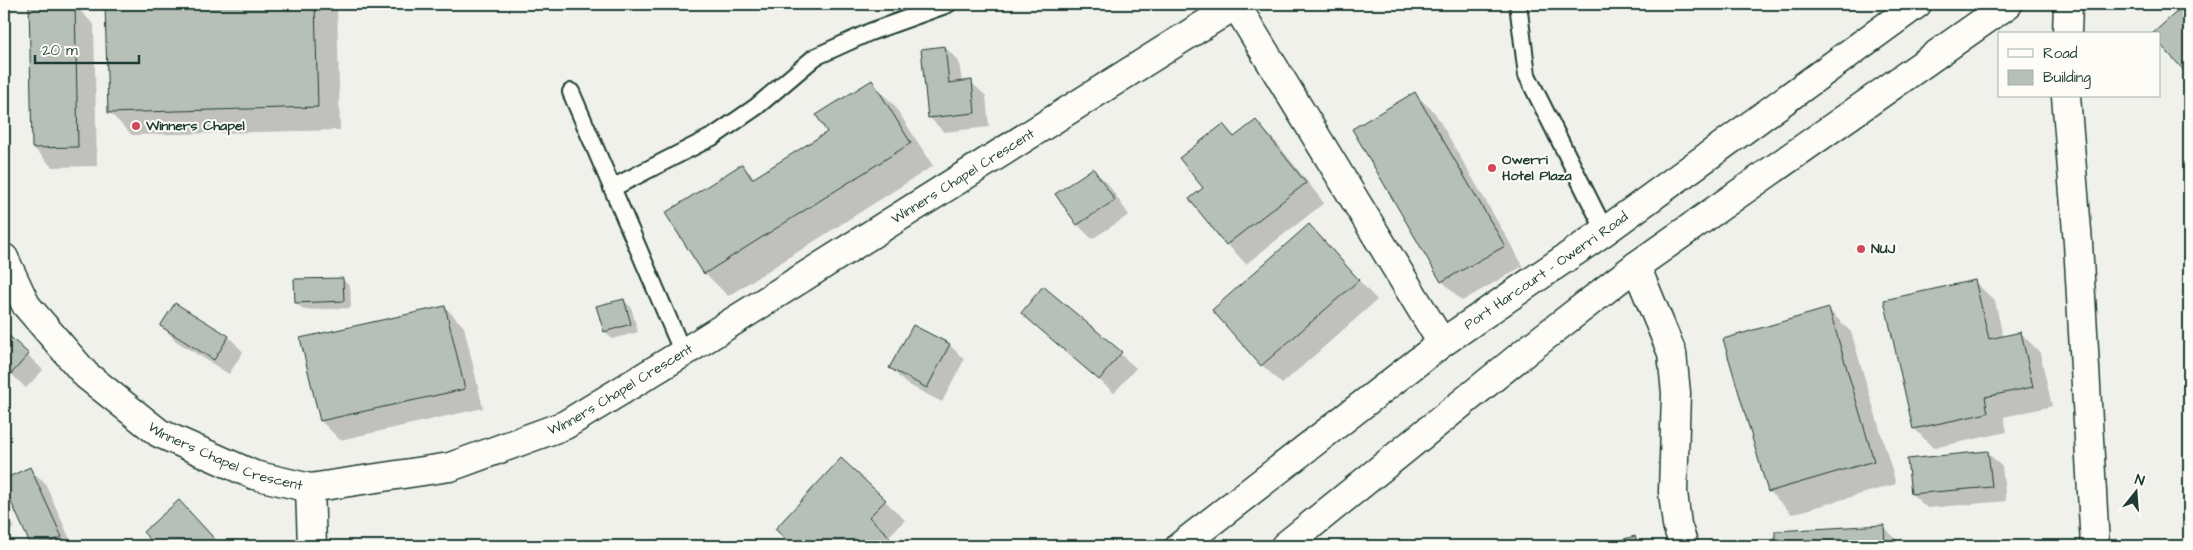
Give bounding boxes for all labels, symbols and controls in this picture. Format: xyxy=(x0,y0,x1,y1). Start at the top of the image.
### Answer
scale bar xyxy=(35,32,139,64)
legend xyxy=(1998,32,2160,98)
text: 20 m xyxy=(42,40,78,61)
text: Road xyxy=(2043,43,2078,64)
text: Building xyxy=(2043,67,2091,89)
place label: Winners Chapel xyxy=(145,116,246,136)
marker: Winners Chapel xyxy=(130,120,142,132)
street label: Winners Chapel Crescent xyxy=(888,124,1039,229)
place label: Owerri Hotel Plaza xyxy=(1502,150,1573,186)
marker: Owerri Hotel Plaza xyxy=(1486,162,1498,174)
street label: Port Harcourt - Owerri Road xyxy=(1460,207,1632,335)
place label: NUJ xyxy=(1871,239,1896,259)
marker: NUJ xyxy=(1855,243,1867,255)
street label: Winners Chapel Crescent xyxy=(545,339,697,440)
street label: Winners Chapel Crescent xyxy=(143,418,305,496)
north arrow xyxy=(2110,468,2160,518)
text: N xyxy=(2132,470,2147,491)

